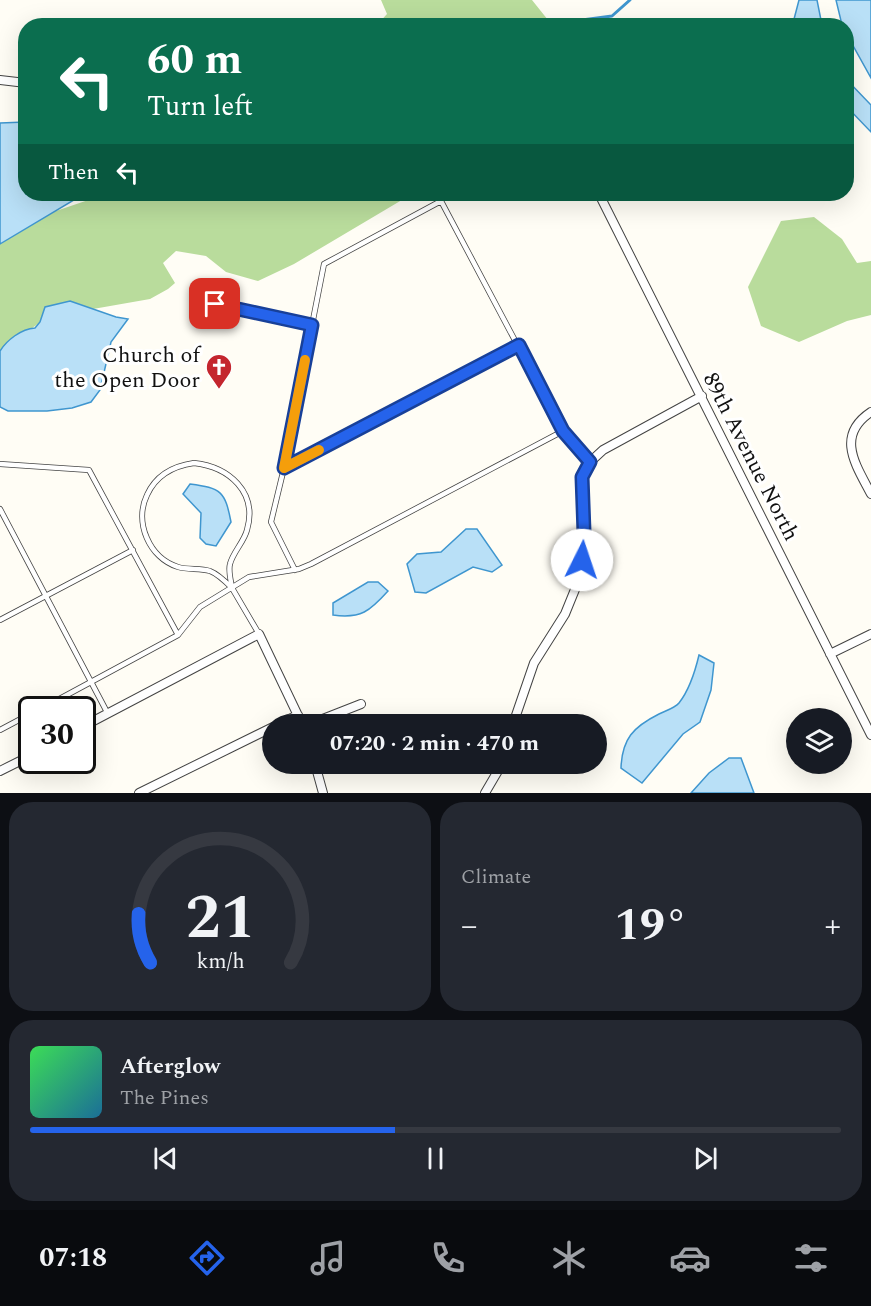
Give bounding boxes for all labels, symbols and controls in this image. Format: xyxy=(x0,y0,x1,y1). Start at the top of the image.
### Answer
text: 60 m xyxy=(147,29,242,92)
icon: left xyxy=(48,42,126,120)
text: Turn left xyxy=(147,86,253,128)
text: Then xyxy=(48,156,99,189)
icon: left xyxy=(111,156,144,189)
pin xyxy=(189,278,240,329)
icon: arrive xyxy=(198,287,231,320)
place label: Church of the Open Door xyxy=(54,339,201,397)
church icon: Church of the Open Door xyxy=(204,352,234,390)
street label: 89th Avenue North xyxy=(694,367,807,547)
position arrow xyxy=(550,528,614,592)
speed limit sign: 30 xyxy=(18,696,96,774)
map controls xyxy=(786,708,852,774)
button: layers xyxy=(786,708,852,774)
text: 07:20 · 2 min · 470 m xyxy=(330,727,539,760)
text: Climate xyxy=(461,862,531,892)
text: 21 xyxy=(185,871,255,966)
text: 19° xyxy=(615,891,688,960)
text: − xyxy=(461,901,478,951)
text: + xyxy=(825,901,841,951)
text: km/h xyxy=(196,946,244,979)
text: Afterglow xyxy=(120,1050,220,1083)
text: The Pines xyxy=(120,1083,209,1113)
icon: previous xyxy=(149,1142,182,1175)
icon: pause xyxy=(419,1142,452,1175)
icon: next xyxy=(689,1142,722,1175)
text: 07:18 xyxy=(39,1237,107,1279)
icon: directions xyxy=(186,1237,228,1279)
icon: music xyxy=(307,1237,349,1279)
icon: phone xyxy=(427,1237,469,1279)
icon: climate xyxy=(548,1237,590,1279)
icon: car xyxy=(669,1237,711,1279)
icon: filters xyxy=(790,1237,832,1279)

